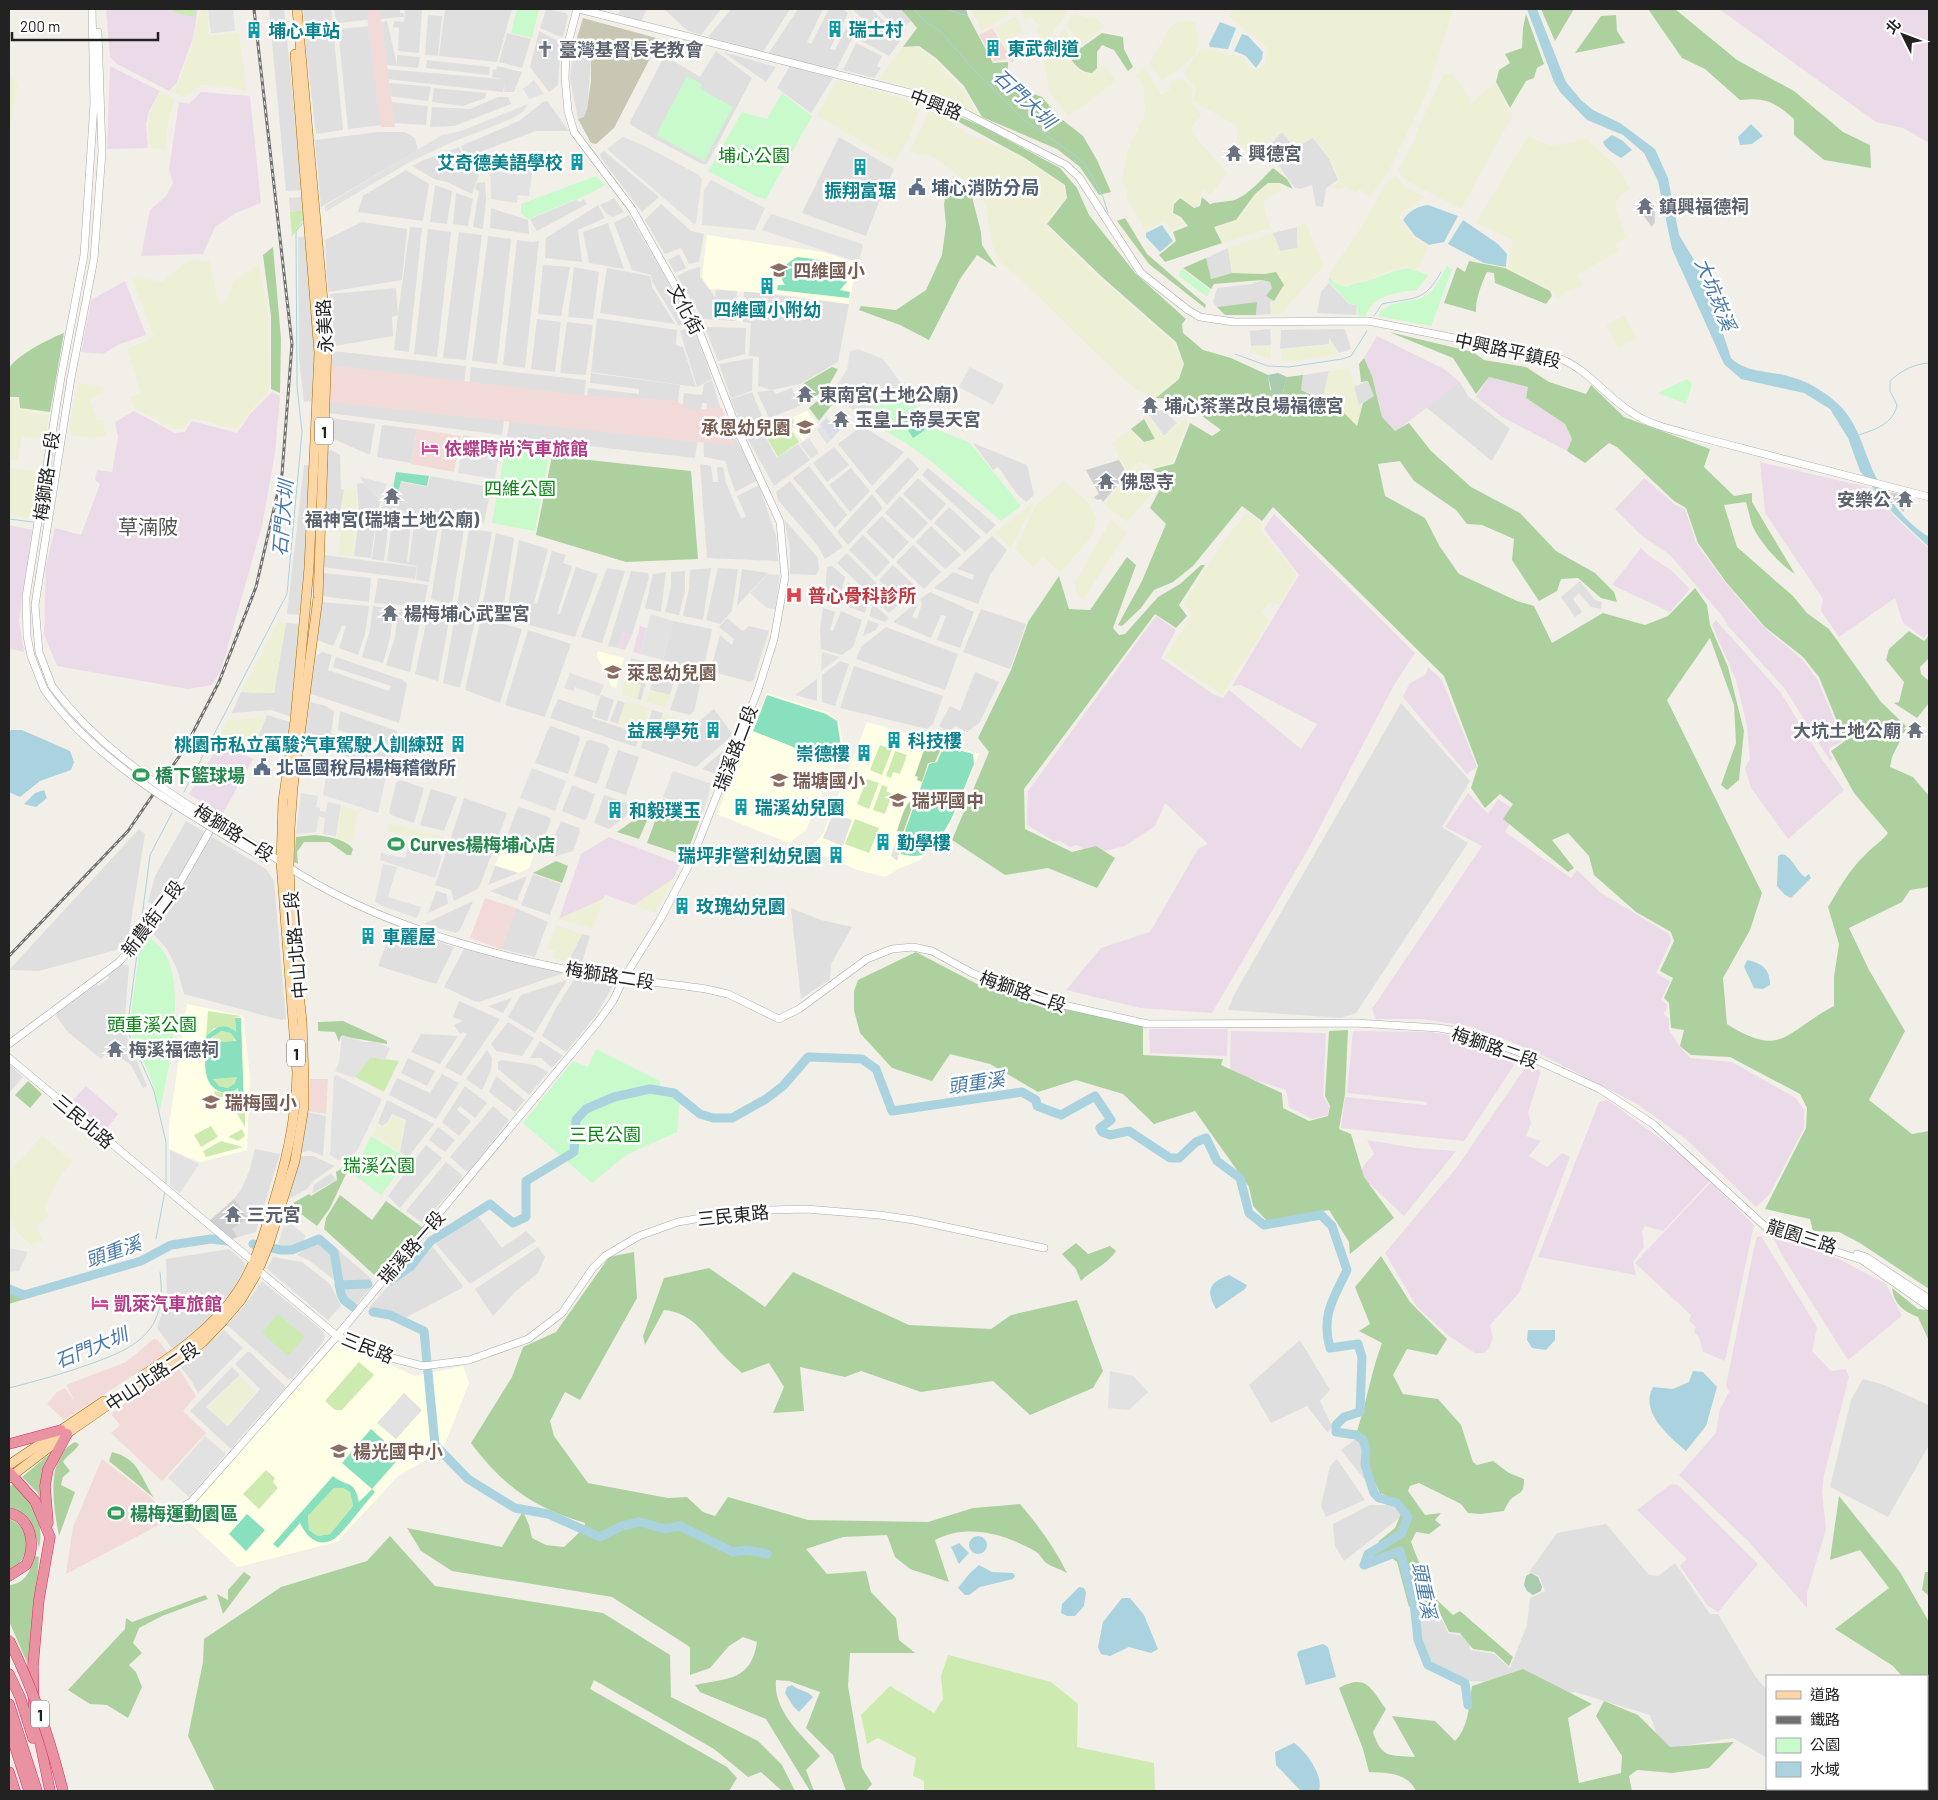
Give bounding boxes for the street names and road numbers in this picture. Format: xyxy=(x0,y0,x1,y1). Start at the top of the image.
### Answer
street label: 中興路 xyxy=(907,84,965,124)
street label: 文化街 xyxy=(664,280,708,338)
street label: 永美路 xyxy=(312,298,336,354)
street label: 中興路平鎮段 xyxy=(1453,328,1563,372)
road number: 1 xyxy=(315,418,333,444)
street label: 梅獅路一段 xyxy=(29,430,63,522)
street label: 瑞溪路二段 xyxy=(709,702,761,794)
street label: 梅獅路一段 xyxy=(190,799,278,865)
street label: 新農街二段 xyxy=(116,875,188,961)
street label: 中山北路二段 xyxy=(279,890,311,1000)
street label: 梅獅路二段 xyxy=(564,957,656,993)
street label: 梅獅路二段 xyxy=(977,966,1069,1016)
street label: 梅獅路二段 xyxy=(1449,1022,1541,1072)
road number: 1 xyxy=(287,1040,305,1066)
street label: 三民北路 xyxy=(49,1089,119,1153)
street label: 三民東路 xyxy=(696,1200,770,1230)
street label: 瑞溪路一段 xyxy=(373,1206,449,1288)
street label: 龍園三路 xyxy=(1764,1214,1840,1258)
street label: 三民路 xyxy=(339,1327,397,1367)
street label: 中山北路二段 xyxy=(101,1337,203,1415)
road number: 1 xyxy=(31,1700,49,1728)

